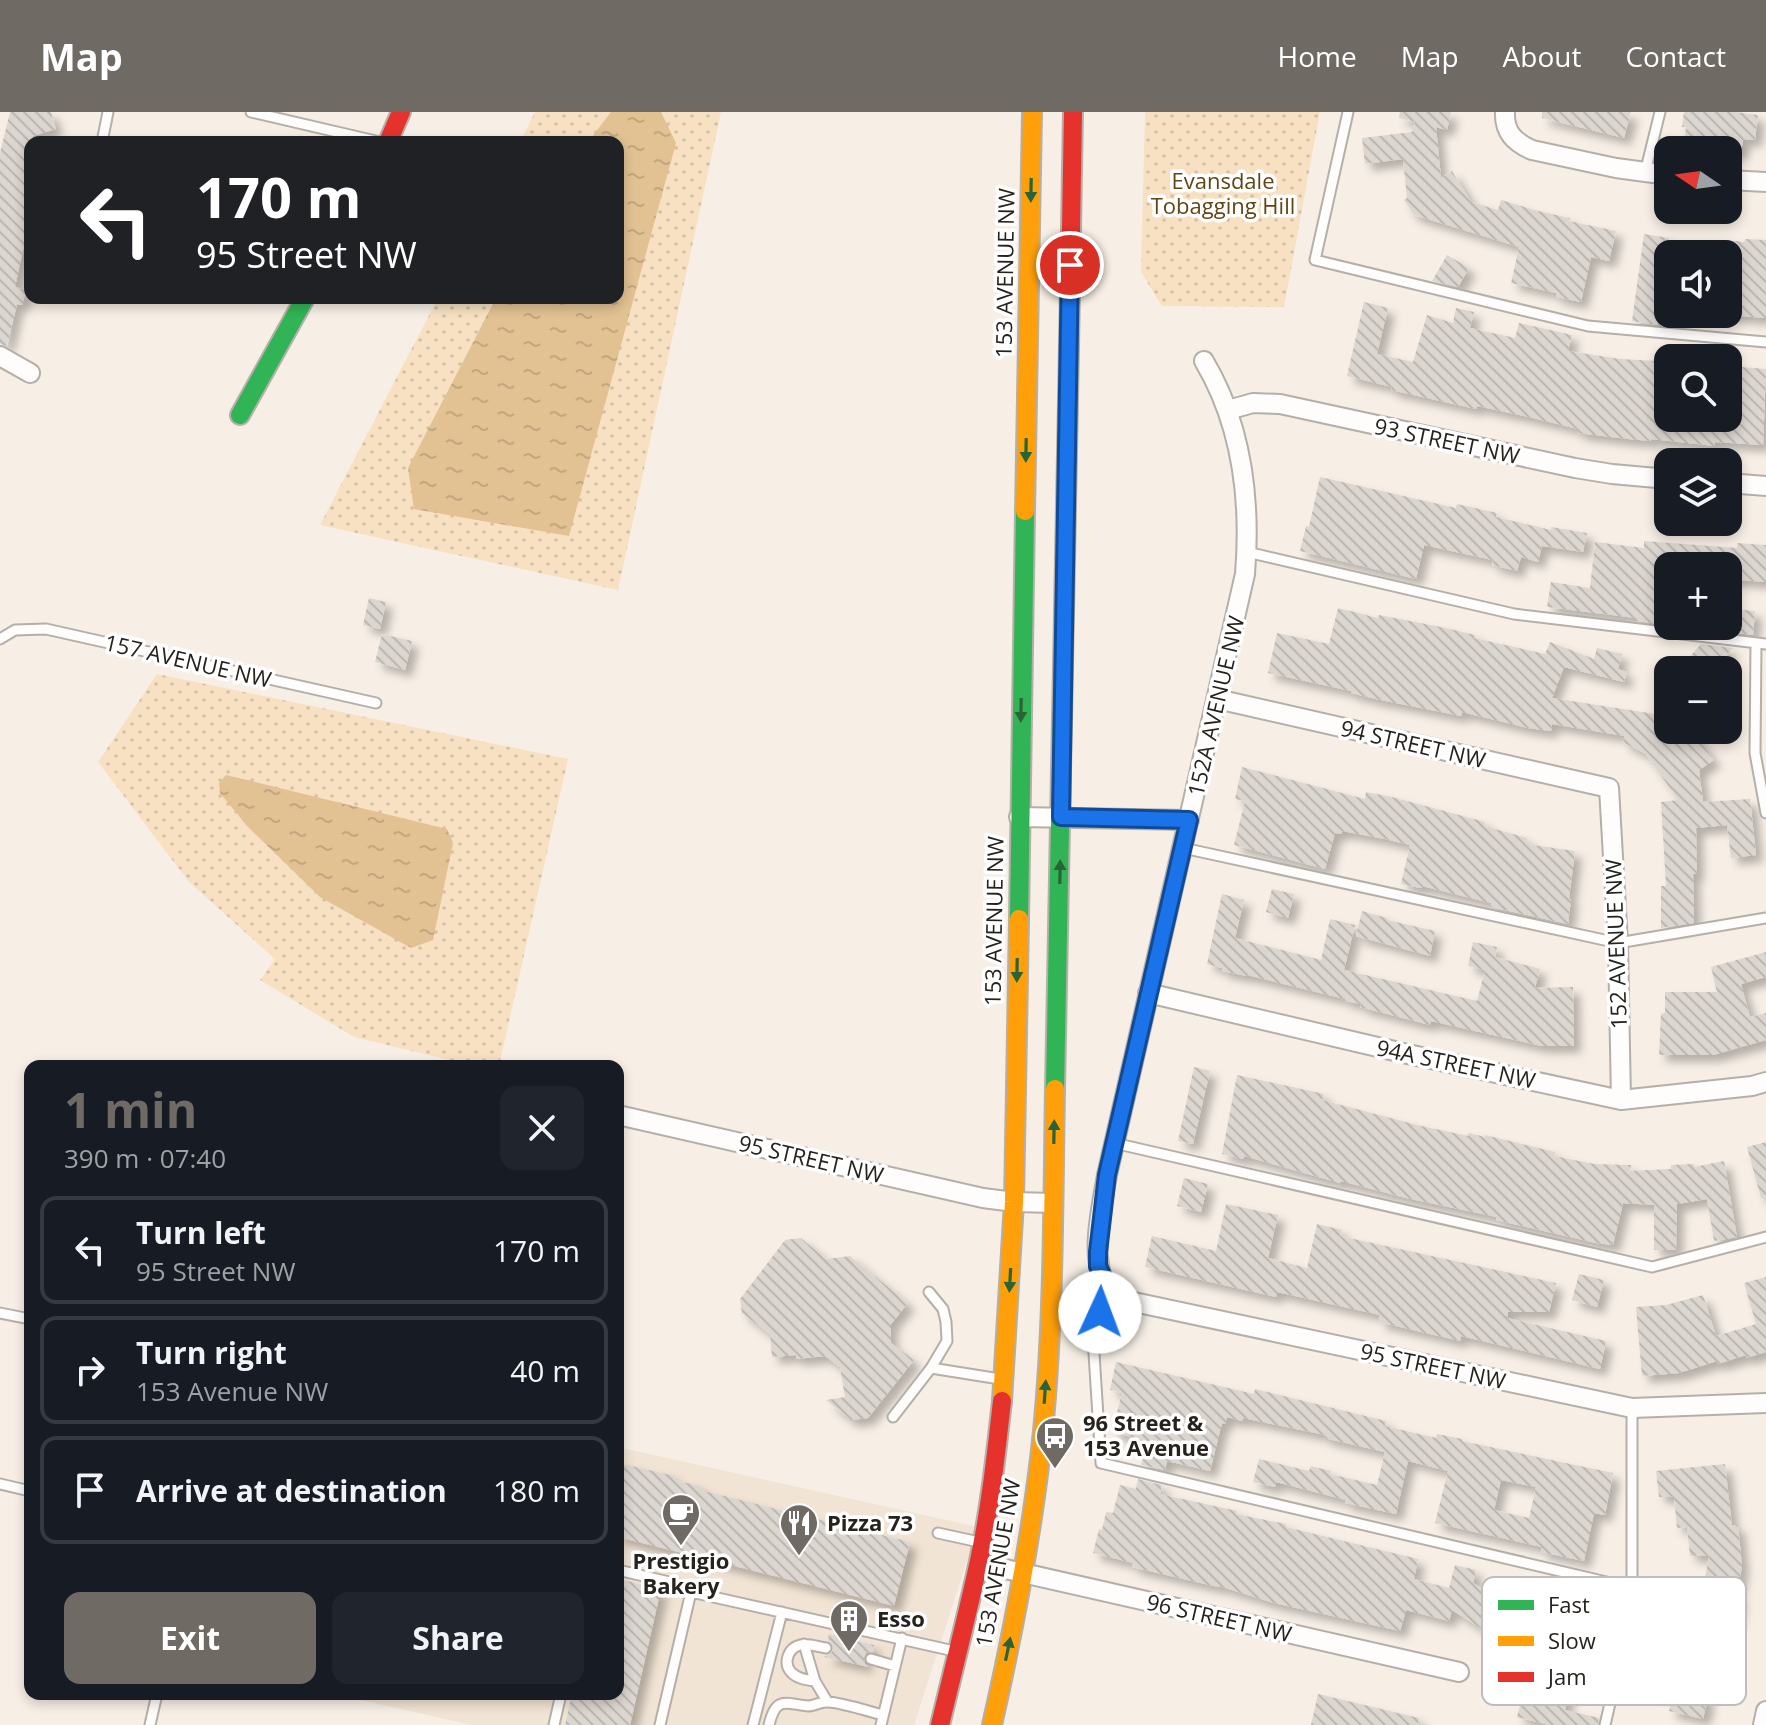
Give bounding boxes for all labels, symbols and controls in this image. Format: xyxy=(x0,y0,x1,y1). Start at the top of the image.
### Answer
text: Map xyxy=(40,30,123,82)
text: Home xyxy=(1278,37,1357,75)
text: Map xyxy=(1401,37,1459,75)
text: About xyxy=(1503,37,1581,75)
text: Contact xyxy=(1625,37,1726,75)
north arrow xyxy=(1654,136,1742,224)
map controls xyxy=(1654,136,1742,744)
text: 170 m xyxy=(196,158,362,234)
park label: Evansdale Tobagging Hill xyxy=(1151,165,1295,220)
icon: left xyxy=(64,168,168,272)
one-way arrow xyxy=(1024,178,1037,203)
street label: 153 AVENUE NW xyxy=(988,188,1020,358)
text: 95 Street NW xyxy=(196,230,417,279)
pin xyxy=(1036,231,1104,299)
button: sound xyxy=(1654,240,1742,328)
icon: arrive xyxy=(1048,243,1092,287)
button: search xyxy=(1654,344,1742,432)
street label: 93 STREET NW xyxy=(1372,410,1523,470)
one-way arrow xyxy=(1020,438,1032,463)
button: layers xyxy=(1654,448,1742,536)
button: + xyxy=(1654,552,1742,640)
street label: 152A AVENUE NW xyxy=(1180,613,1250,799)
street label: 157 AVENUE NW xyxy=(102,626,274,694)
button: − xyxy=(1654,656,1742,744)
one-way arrow xyxy=(1015,698,1028,723)
street label: 94 STREET NW xyxy=(1338,712,1489,774)
street label: 153 AVENUE NW xyxy=(977,836,1009,1006)
one-way arrow xyxy=(1053,859,1066,884)
street label: 152 AVENUE NW xyxy=(1597,859,1633,1030)
one-way arrow xyxy=(1011,958,1024,983)
street label: 94A STREET NW xyxy=(1374,1032,1538,1095)
text: 1 min xyxy=(64,1077,197,1142)
button: close xyxy=(500,1086,584,1170)
one-way arrow xyxy=(1048,1119,1061,1144)
street label: 95 STREET NW xyxy=(736,1127,887,1189)
text: 390 m · 07:40 xyxy=(64,1140,226,1176)
text: Turn left xyxy=(136,1212,266,1253)
icon: left xyxy=(68,1228,112,1272)
text: 170 m xyxy=(493,1230,580,1271)
text: 95 Street NW xyxy=(136,1253,295,1289)
one-way arrow xyxy=(1004,1268,1017,1293)
position arrow xyxy=(1058,1270,1142,1354)
text: Turn right xyxy=(136,1332,287,1373)
street label: 95 STREET NW xyxy=(1358,1335,1509,1395)
icon: right xyxy=(68,1348,112,1392)
text: 40 m xyxy=(510,1350,580,1391)
text: 153 Avenue NW xyxy=(136,1373,328,1409)
one-way arrow xyxy=(1039,1379,1052,1404)
place label: 96 Street & 153 Avenue xyxy=(1083,1407,1209,1462)
bus stop icon: 96 Street & 153 Avenue xyxy=(1034,1415,1076,1470)
icon: arrive xyxy=(68,1468,112,1512)
text: Arrive at destination xyxy=(136,1470,447,1511)
text: 180 m xyxy=(493,1470,580,1511)
street label: 153 AVENUE NW xyxy=(967,1476,1027,1649)
cafe icon: Prestigio Bakery xyxy=(660,1492,702,1547)
restaurant icon: Pizza 73 xyxy=(778,1502,820,1557)
place label: Pizza 73 xyxy=(827,1507,913,1537)
place label: Prestigio Bakery xyxy=(633,1545,729,1600)
legend xyxy=(1482,1577,1746,1705)
street label: 96 STREET NW xyxy=(1144,1586,1295,1648)
text: Fast xyxy=(1548,1589,1590,1619)
button: Exit xyxy=(64,1592,316,1684)
button: Share xyxy=(332,1592,584,1684)
building icon: Esso xyxy=(828,1598,870,1653)
place label: Esso xyxy=(877,1603,925,1633)
text: Slow xyxy=(1548,1625,1596,1655)
one-way arrow xyxy=(1002,1636,1015,1661)
text: Jam xyxy=(1546,1661,1587,1691)

